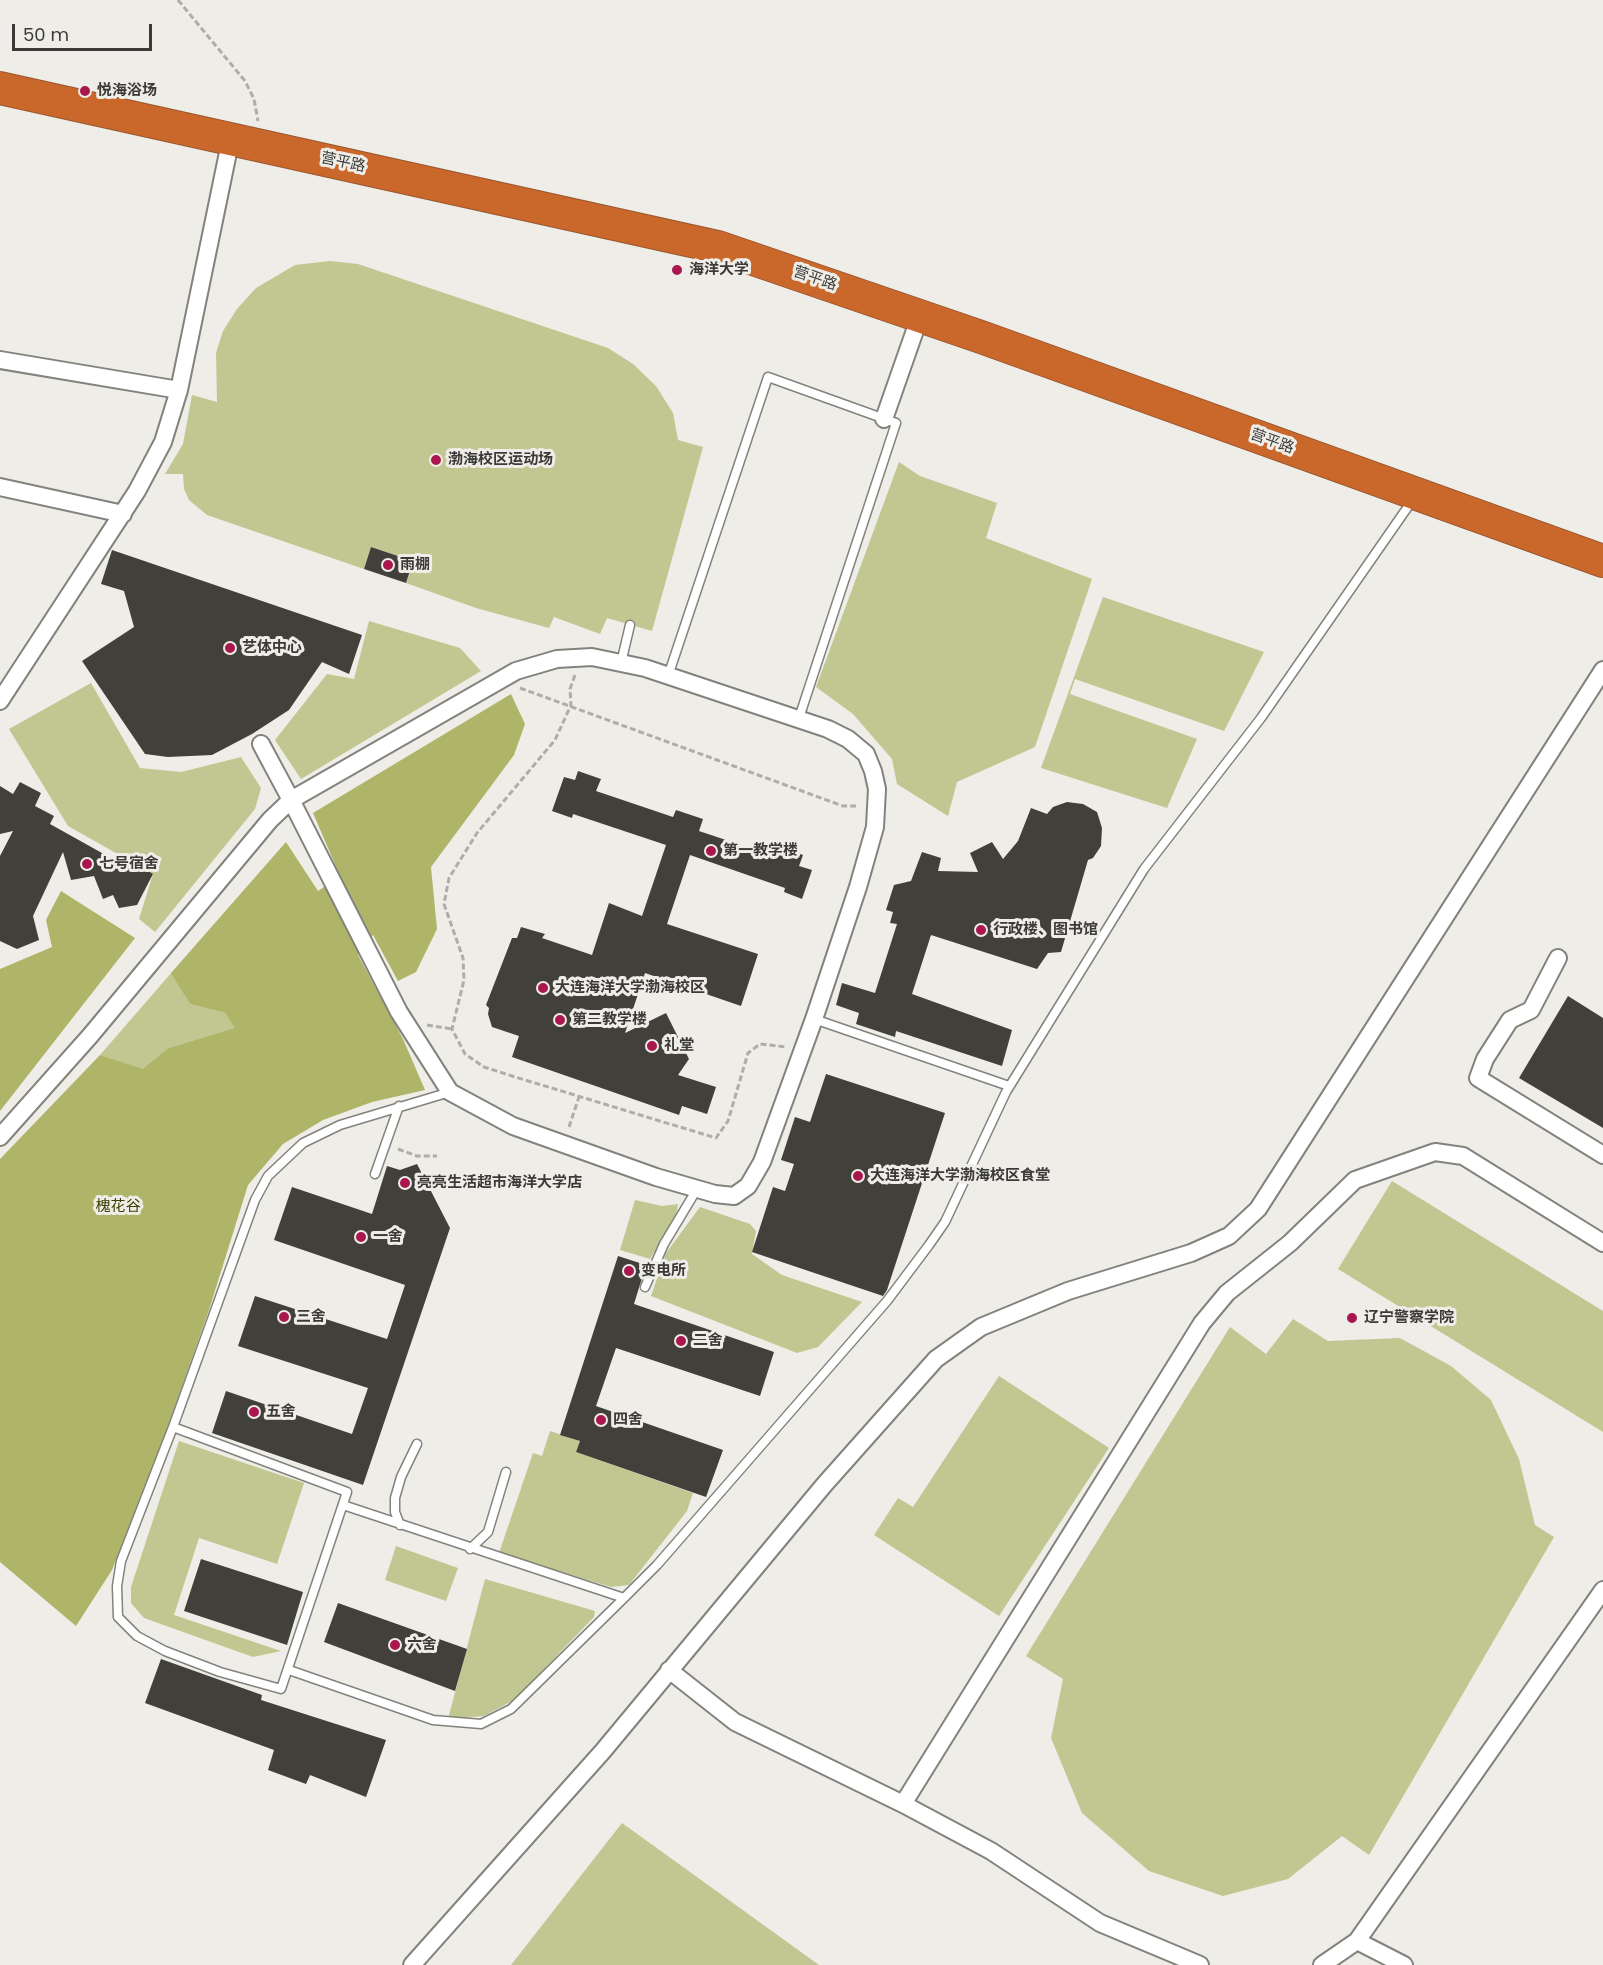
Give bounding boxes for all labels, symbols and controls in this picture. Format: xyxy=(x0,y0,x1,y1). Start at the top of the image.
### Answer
scale bar xyxy=(15,12,154,50)
text: 50 m xyxy=(23,22,69,47)
place label: 悦海浴场 xyxy=(97,82,157,100)
marker: 悦海浴场 xyxy=(78,84,92,98)
street label: 营平路 xyxy=(319,150,367,176)
place label: 海洋大学 xyxy=(689,261,749,279)
marker: 海洋大学 xyxy=(670,263,684,277)
street label: 营平路 xyxy=(791,263,839,295)
street label: 营平路 xyxy=(1248,426,1296,458)
place label: 渤海校区运动场 xyxy=(448,451,553,469)
marker: 渤海校区运动场 xyxy=(429,453,443,467)
place label: 雨棚 xyxy=(400,556,430,574)
marker: 雨棚 xyxy=(381,558,395,572)
place label: 艺体中心 xyxy=(242,639,302,657)
marker: 艺体中心 xyxy=(223,641,237,655)
place label: 第一教学楼 xyxy=(723,842,798,860)
marker: 第一教学楼 xyxy=(704,844,718,858)
place label: 七号宿舍 xyxy=(99,855,159,873)
marker: 七号宿舍 xyxy=(80,857,94,871)
place label: 行政楼、图书馆 xyxy=(993,921,1098,939)
marker: 行政楼、图书馆 xyxy=(974,923,988,937)
place label: 大连海洋大学渤海校区 xyxy=(555,979,705,997)
marker: 大连海洋大学渤海校区 xyxy=(536,981,550,995)
place label: 第二教学楼 xyxy=(572,1011,647,1029)
marker: 第二教学楼 xyxy=(553,1013,567,1027)
place label: 礼堂 xyxy=(664,1037,694,1055)
marker: 礼堂 xyxy=(645,1039,659,1053)
place label: 大连海洋大学渤海校区食堂 xyxy=(870,1167,1050,1185)
marker: 大连海洋大学渤海校区食堂 xyxy=(851,1169,865,1183)
place label: 亮亮生活超市海洋大学店 xyxy=(417,1174,582,1192)
marker: 亮亮生活超市海洋大学店 xyxy=(398,1176,412,1190)
park label: 槐花谷 xyxy=(96,1198,140,1216)
place label: 一舍 xyxy=(373,1228,403,1246)
marker: 一舍 xyxy=(354,1230,368,1244)
place label: 变电所 xyxy=(641,1262,686,1280)
marker: 变电所 xyxy=(622,1264,636,1278)
place label: 三舍 xyxy=(296,1308,326,1326)
place label: 辽宁警察学院 xyxy=(1364,1309,1454,1327)
marker: 三舍 xyxy=(277,1310,291,1324)
marker: 辽宁警察学院 xyxy=(1345,1311,1359,1325)
place label: 二舍 xyxy=(693,1332,723,1350)
marker: 二舍 xyxy=(674,1334,688,1348)
place label: 五舍 xyxy=(266,1403,296,1421)
marker: 五舍 xyxy=(247,1405,261,1419)
place label: 四舍 xyxy=(613,1411,643,1429)
marker: 四舍 xyxy=(594,1413,608,1427)
place label: 六舍 xyxy=(407,1636,437,1654)
marker: 六舍 xyxy=(388,1638,402,1652)

